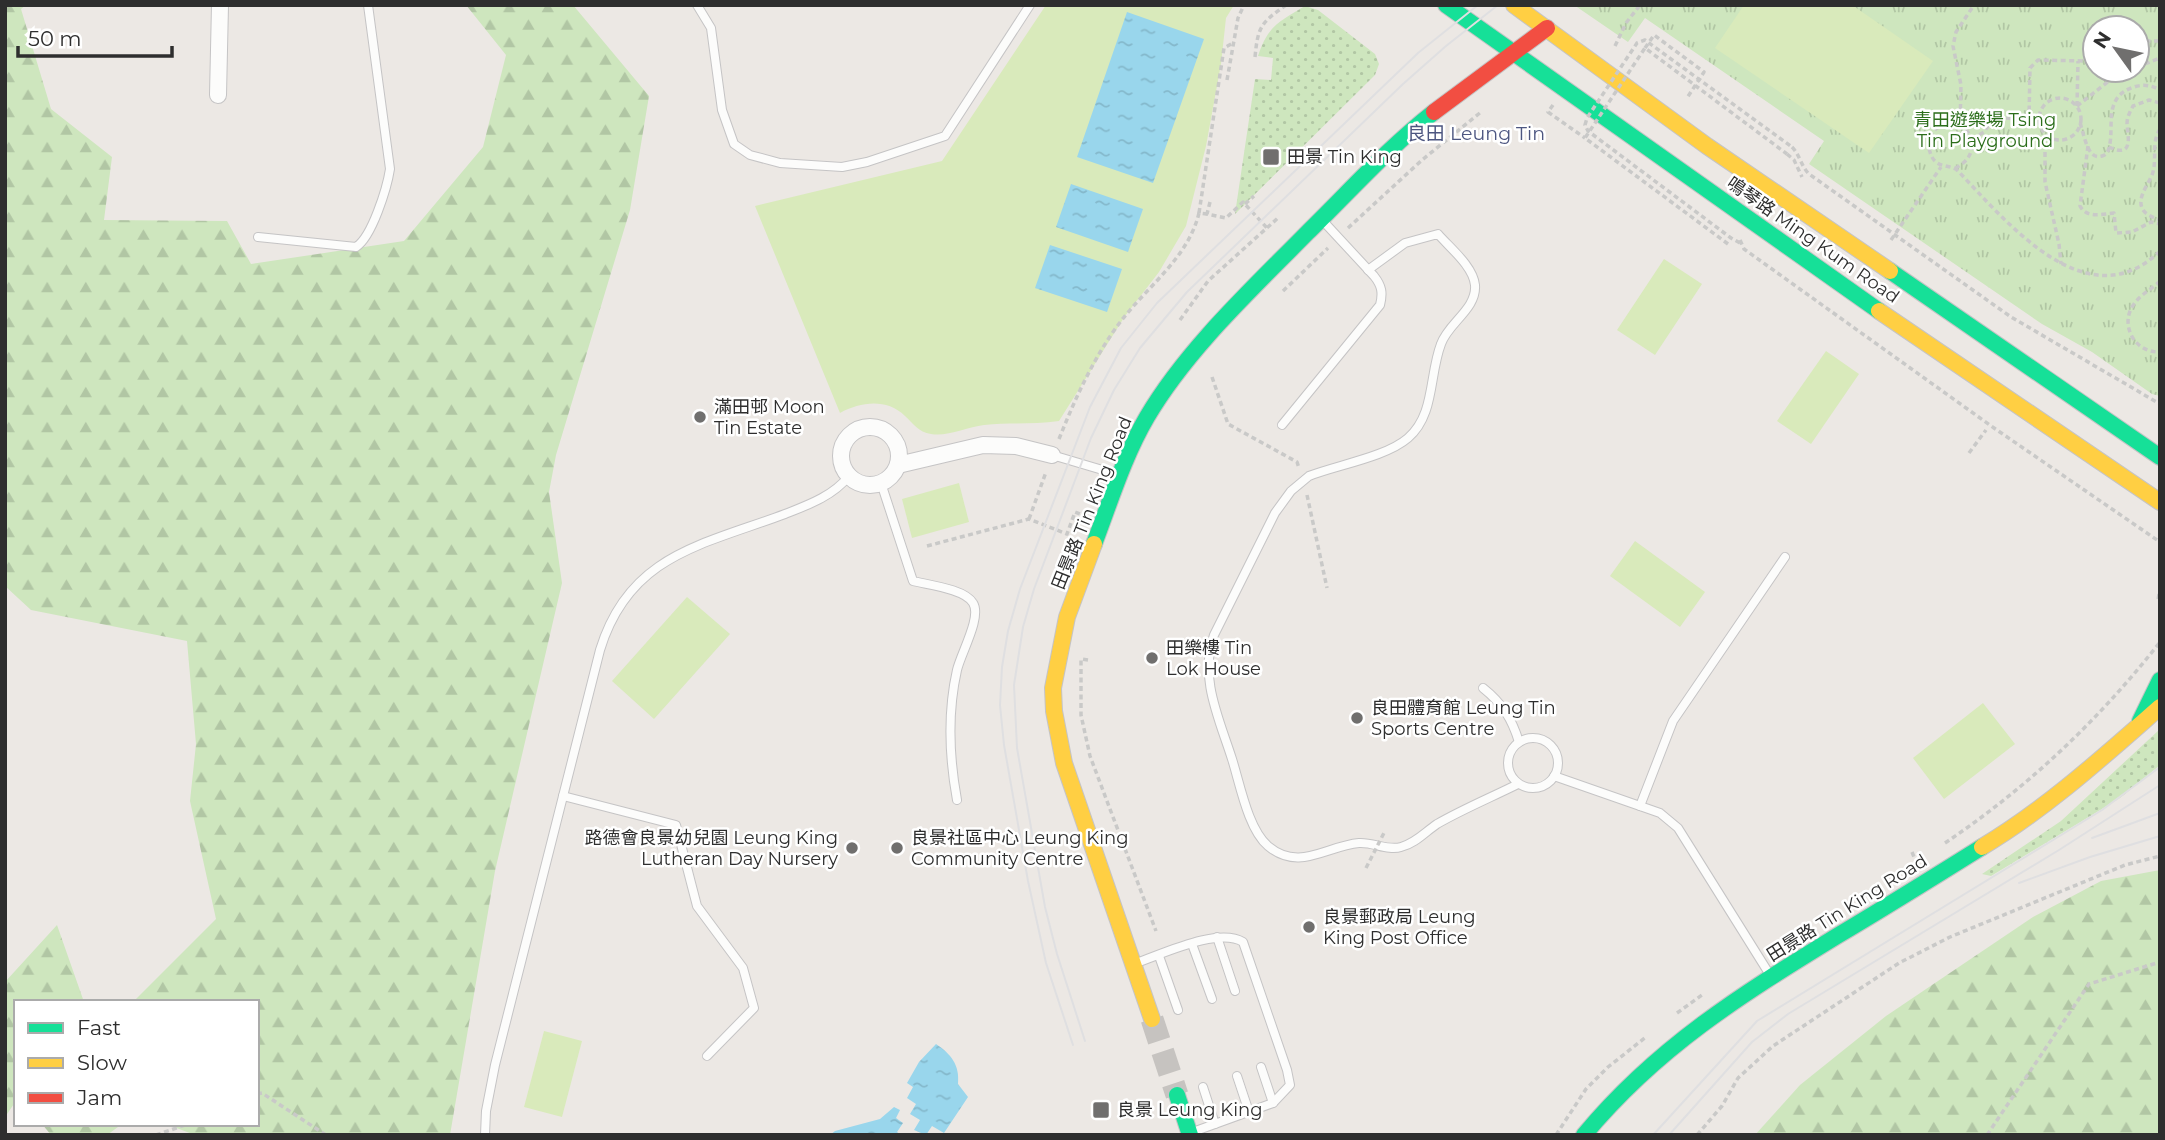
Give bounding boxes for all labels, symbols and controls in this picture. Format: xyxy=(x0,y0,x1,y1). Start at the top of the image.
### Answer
scale bar xyxy=(18,14,172,58)
north arrow xyxy=(2081,14,2151,84)
text: 50 m xyxy=(28,26,82,51)
text: N xyxy=(2088,27,2116,53)
park label: 青田遊樂場 Tsing Tin Playground xyxy=(1914,109,2056,152)
district label: 良田 Leung Tin xyxy=(1407,122,1545,145)
place label: 田景 Tin King xyxy=(1287,146,1402,168)
marker: 田景 Tin King xyxy=(1261,147,1281,167)
street label: 鳴琴路 Ming Kum Road xyxy=(1723,172,1903,308)
place label: 滿田邨 Moon Tin Estate xyxy=(714,396,825,439)
marker: 滿田邨 Moon Tin Estate xyxy=(692,409,708,425)
street label: 田景路 Tin King Road xyxy=(1047,413,1137,593)
place label: 田樂樓 Tin Lok House xyxy=(1166,637,1261,680)
marker: 田樂樓 Tin Lok House xyxy=(1144,650,1160,666)
place label: 良田體育館 Leung Tin Sports Centre xyxy=(1371,697,1556,740)
marker: 良田體育館 Leung Tin Sports Centre xyxy=(1349,710,1365,726)
place label: 路德會良景幼兒園 Leung King Lutheran Day Nursery xyxy=(585,827,838,870)
place label: 良景社區中心 Leung King Community Centre xyxy=(911,827,1129,870)
marker: 路德會良景幼兒園 Leung King Lutheran Day Nursery xyxy=(844,840,860,856)
marker: 良景社區中心 Leung King Community Centre xyxy=(889,840,905,856)
street label: 田景路 Tin King Road xyxy=(1763,850,1931,966)
place label: 良景郵政局 Leung King Post Office xyxy=(1323,906,1476,949)
marker: 良景郵政局 Leung King Post Office xyxy=(1301,919,1317,935)
legend xyxy=(14,1000,259,1126)
text: Fast xyxy=(77,1015,121,1040)
text: Slow xyxy=(77,1050,127,1075)
text: Jam xyxy=(76,1085,122,1110)
place label: 良景 Leung King xyxy=(1117,1099,1263,1121)
marker: 良景 Leung King xyxy=(1091,1100,1111,1120)

